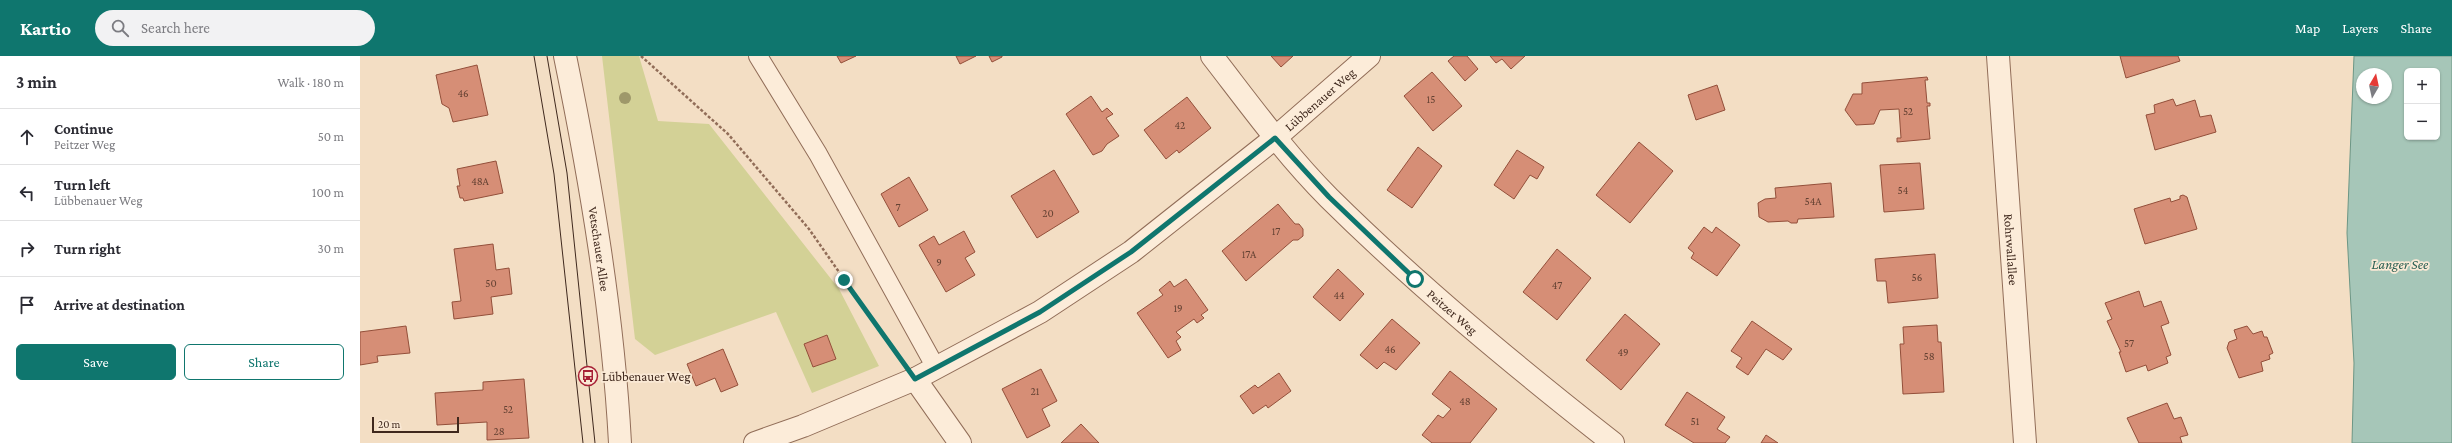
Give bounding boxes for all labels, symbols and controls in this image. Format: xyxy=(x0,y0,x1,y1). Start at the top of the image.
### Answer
search box xyxy=(95,10,375,46)
icon: search xyxy=(109,17,131,39)
text: Kartio xyxy=(20,18,71,39)
text: Search here xyxy=(141,20,210,36)
text: Map xyxy=(2295,20,2320,36)
text: Layers xyxy=(2342,20,2379,36)
text: Share xyxy=(2401,20,2432,36)
street label: Lübbenauer Weg xyxy=(1282,64,1359,134)
north arrow xyxy=(2356,68,2392,104)
map controls xyxy=(2404,68,2440,140)
button: + xyxy=(2404,68,2440,104)
text: 3 min xyxy=(16,73,57,92)
text: Walk · 180 m xyxy=(277,75,344,90)
house number: 46 xyxy=(457,87,469,99)
house number: 15 xyxy=(1427,93,1435,105)
button: − xyxy=(2404,104,2440,140)
house number: 52 xyxy=(1903,105,1913,117)
house number: 42 xyxy=(1175,119,1185,131)
text: Continue xyxy=(54,121,113,137)
icon: ahead xyxy=(16,126,38,148)
text: 50 m xyxy=(318,129,344,144)
text: Peitzer Weg xyxy=(54,137,115,152)
house number: 48A xyxy=(471,175,490,187)
text: Turn left xyxy=(54,177,110,193)
icon: left xyxy=(16,182,38,204)
house number: 54 xyxy=(1898,184,1909,196)
text: 100 m xyxy=(312,185,344,200)
text: Lübbenauer Weg xyxy=(54,193,142,208)
house number: 54A xyxy=(1804,195,1822,207)
house number: 7 xyxy=(895,201,901,213)
street label: Vetschauer Allee xyxy=(585,205,613,293)
house number: 20 xyxy=(1042,207,1054,219)
street label: Rohrwallallee xyxy=(2001,213,2021,286)
house number: 17 xyxy=(1272,225,1280,237)
icon: right xyxy=(16,238,38,260)
text: Turn right xyxy=(54,241,121,257)
text: 30 m xyxy=(318,241,344,256)
house number: 17A xyxy=(1242,248,1257,260)
house number: 9 xyxy=(936,256,942,268)
water label: Langer See xyxy=(2372,256,2429,272)
route start xyxy=(1406,270,1424,288)
route end xyxy=(835,271,853,289)
house number: 56 xyxy=(1912,271,1922,283)
house number: 50 xyxy=(485,277,497,289)
house number: 47 xyxy=(1552,279,1562,291)
street label: Peitzer Weg xyxy=(1424,286,1481,338)
house number: 44 xyxy=(1333,289,1345,301)
icon: arrive xyxy=(16,294,38,316)
text: Arrive at destination xyxy=(54,297,185,313)
house number: 19 xyxy=(1173,302,1183,314)
house number: 57 xyxy=(2124,337,2134,349)
house number: 46 xyxy=(1384,343,1396,355)
button: Save xyxy=(16,344,176,380)
button: Share xyxy=(184,344,344,380)
house number: 49 xyxy=(1617,346,1629,358)
house number: 58 xyxy=(1923,350,1935,362)
bus stop icon: Lübbenauer Weg xyxy=(577,365,599,387)
place label: Lübbenauer Weg xyxy=(602,369,691,384)
house number: 21 xyxy=(1031,385,1040,397)
house number: 48 xyxy=(1459,395,1471,407)
house number: 52 xyxy=(503,403,513,415)
scale bar xyxy=(372,415,459,434)
house number: 51 xyxy=(1691,415,1700,427)
text: 20 m xyxy=(378,418,400,430)
house number: 28 xyxy=(493,425,505,437)

